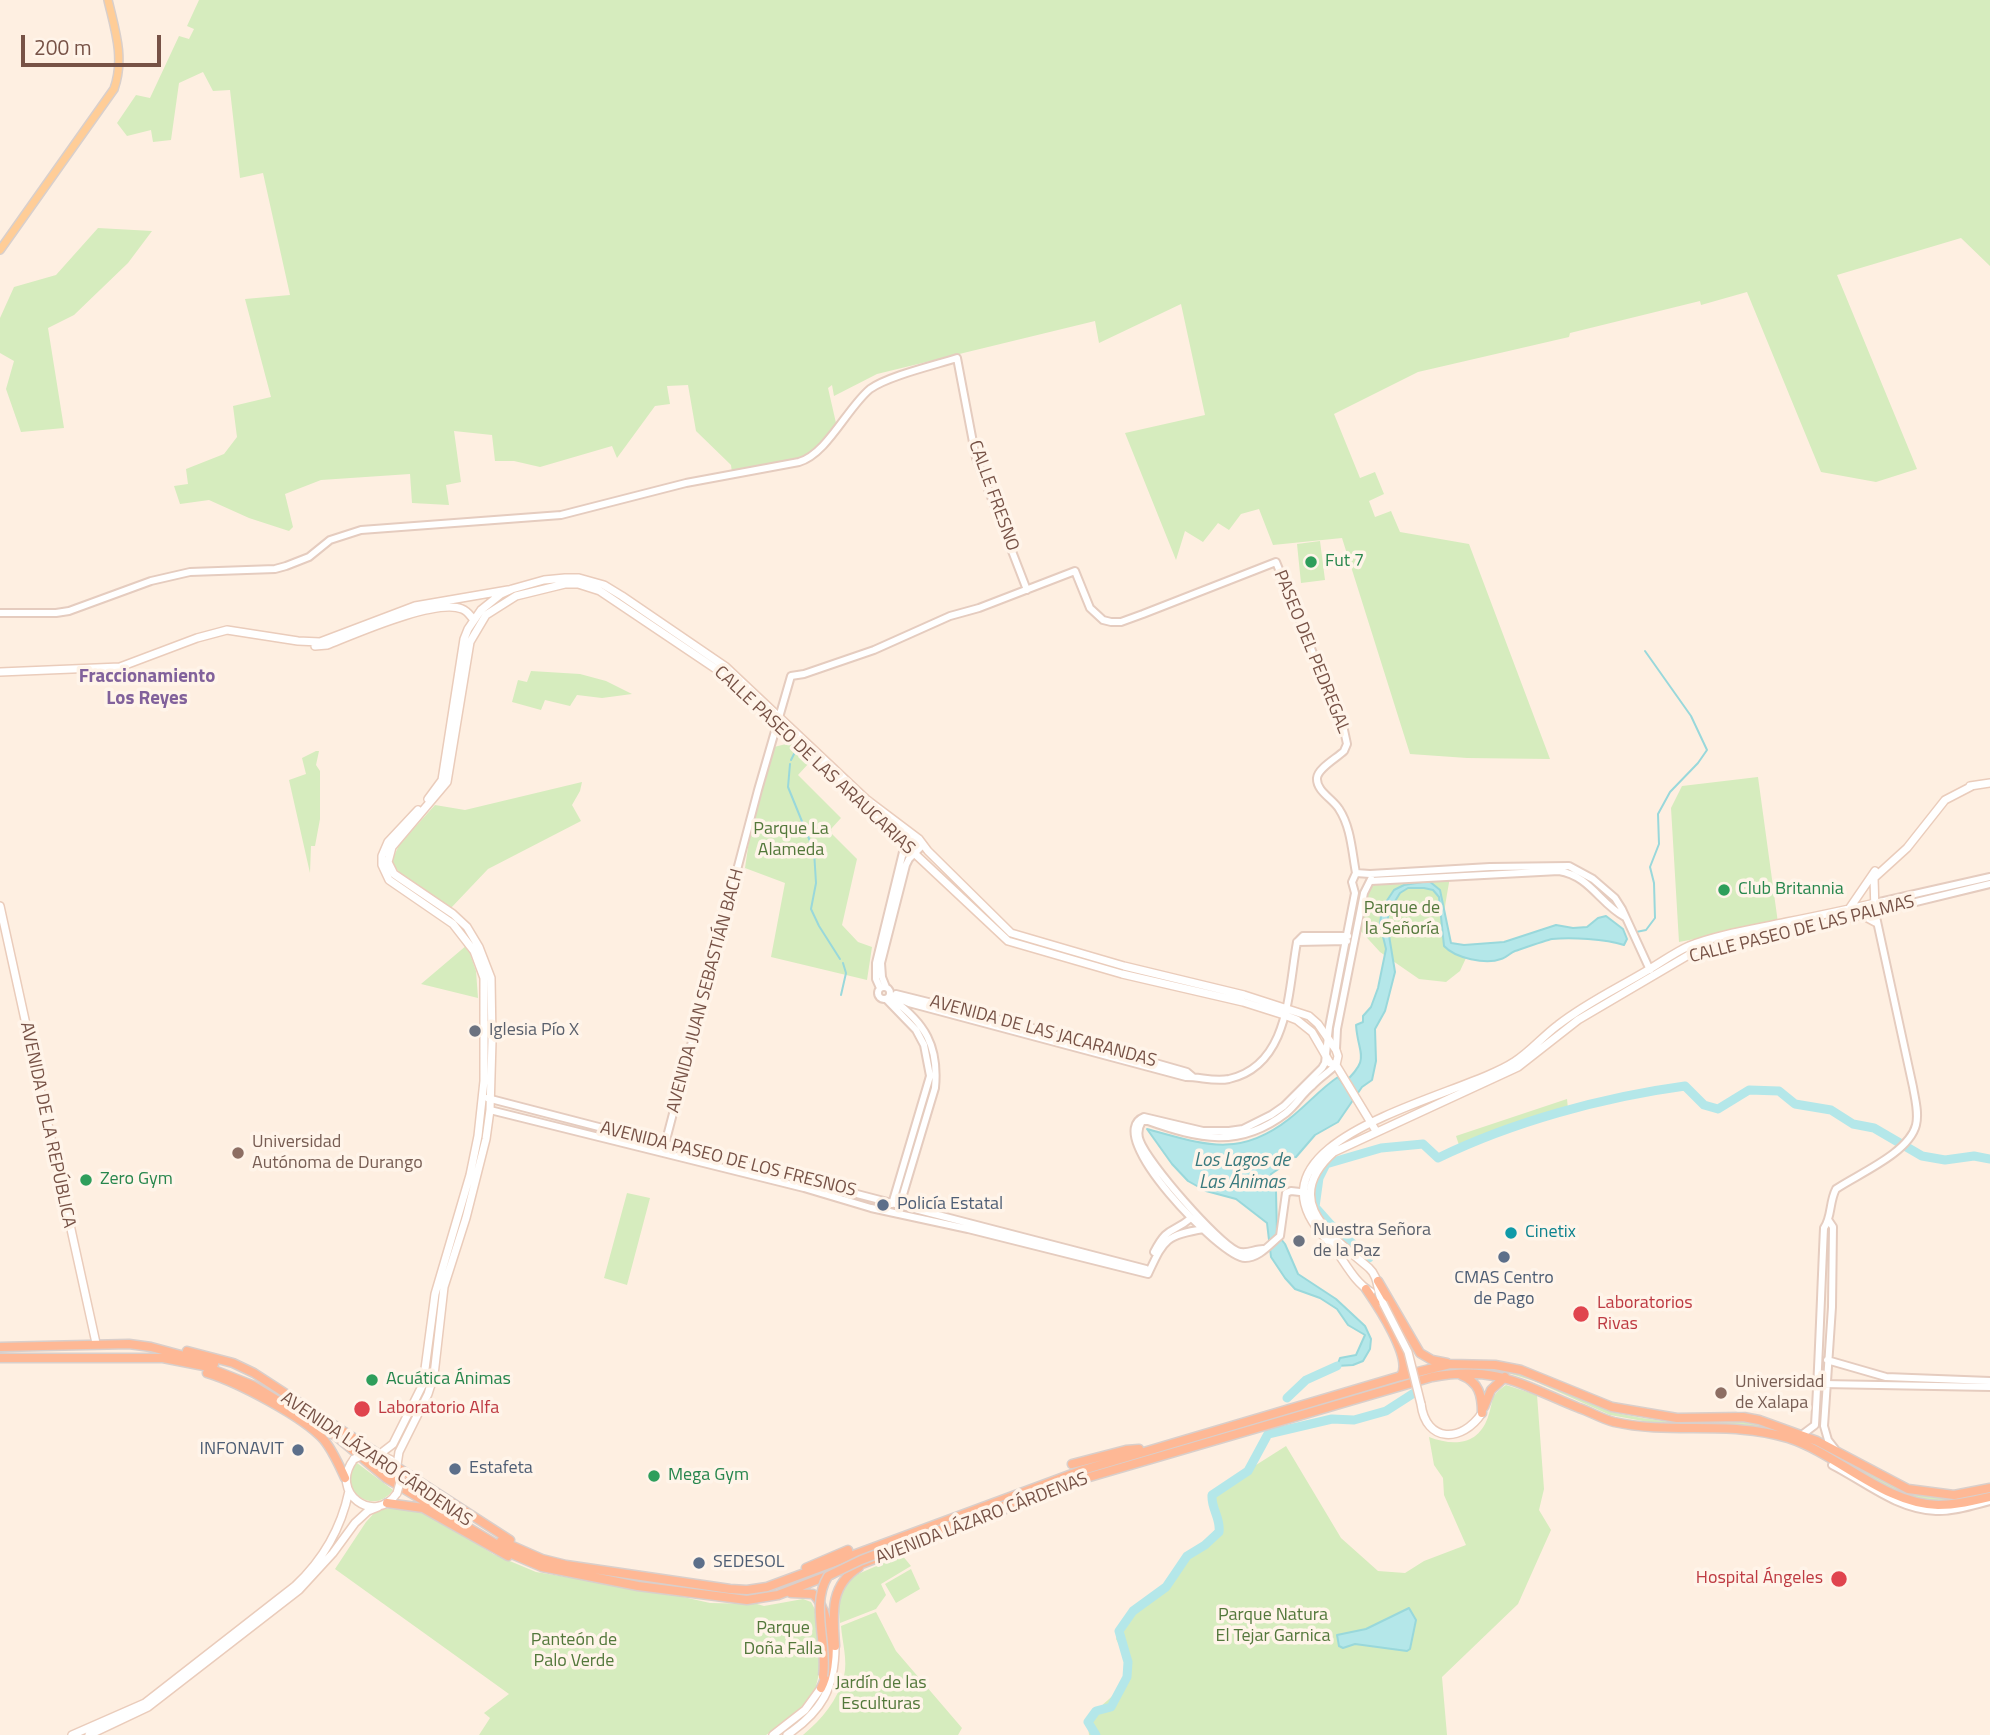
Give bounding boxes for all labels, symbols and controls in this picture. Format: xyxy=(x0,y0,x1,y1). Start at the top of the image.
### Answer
scale bar xyxy=(24,21,164,65)
text: 200 m xyxy=(34,31,91,63)
street label: CALLE FRESNO xyxy=(963,438,1023,554)
place label: Fut 7 xyxy=(1325,551,1364,573)
marker: Fut 7 xyxy=(1303,554,1319,570)
street label: PASEO DEL PEDREGAL xyxy=(1268,567,1354,737)
street label: CALLE PASEO DE LAS ARAUCARIAS xyxy=(709,662,919,860)
district label: Fraccionamiento Los Reyes xyxy=(79,666,215,710)
park label: Parque La Alameda xyxy=(753,819,829,862)
street label: AVENIDA JUAN SEBASTIÁN BACH xyxy=(663,867,749,1115)
place label: Club Britannia xyxy=(1738,879,1844,901)
marker: Club Britannia xyxy=(1716,882,1732,898)
street label: CALLE PASEO DE LAS PALMAS xyxy=(1687,892,1917,968)
park label: Parque de la Señoría xyxy=(1364,898,1440,940)
street label: AVENIDA DE LAS JACARANDAS xyxy=(927,991,1159,1073)
street label: AVENIDA DE LA REPÚBLICA xyxy=(15,1020,79,1230)
place label: Iglesia Pío X xyxy=(489,1020,579,1042)
marker: Iglesia Pío X xyxy=(467,1023,483,1039)
street label: AVENIDA PASEO DE LOS FRESNOS xyxy=(598,1118,858,1202)
place label: Universidad Autónoma de Durango xyxy=(252,1132,423,1174)
marker: Universidad Autónoma de Durango xyxy=(230,1145,246,1161)
water label: Los Lagos de Las Ánimas xyxy=(1194,1150,1290,1194)
place label: Zero Gym xyxy=(100,1169,173,1191)
marker: Zero Gym xyxy=(78,1172,94,1188)
place label: Policía Estatal xyxy=(897,1194,1003,1216)
marker: Policía Estatal xyxy=(875,1197,891,1213)
place label: Nuestra Señora de la Paz xyxy=(1313,1220,1431,1262)
place label: Cinetix xyxy=(1525,1222,1576,1244)
marker: Cinetix xyxy=(1503,1225,1519,1241)
marker: Nuestra Señora de la Paz xyxy=(1291,1233,1307,1249)
marker: CMAS Centro de Pago xyxy=(1496,1249,1512,1265)
place label: CMAS Centro de Pago xyxy=(1454,1268,1554,1310)
place label: Laboratorios Rivas xyxy=(1597,1293,1693,1336)
marker: Laboratorios Rivas xyxy=(1571,1304,1591,1324)
place label: Acuática Ánimas xyxy=(386,1369,511,1391)
marker: Acuática Ánimas xyxy=(364,1372,380,1388)
place label: Universidad de Xalapa xyxy=(1735,1372,1824,1414)
marker: Universidad de Xalapa xyxy=(1713,1385,1729,1401)
street label: AVENIDA LÁZARO CÁRDENAS xyxy=(276,1388,476,1532)
place label: Laboratorio Alfa xyxy=(378,1398,499,1420)
marker: Laboratorio Alfa xyxy=(352,1399,372,1419)
place label: INFONAVIT xyxy=(199,1439,284,1461)
marker: INFONAVIT xyxy=(290,1442,306,1458)
place label: Estafeta xyxy=(469,1458,533,1480)
marker: Estafeta xyxy=(447,1461,463,1477)
place label: Mega Gym xyxy=(668,1465,749,1487)
marker: Mega Gym xyxy=(646,1468,662,1484)
street label: AVENIDA LÁZARO CÁRDENAS xyxy=(873,1468,1091,1570)
place label: SEDESOL xyxy=(713,1552,784,1574)
marker: SEDESOL xyxy=(691,1555,707,1571)
place label: Hospital Ángeles xyxy=(1696,1568,1823,1590)
marker: Hospital Ángeles xyxy=(1829,1569,1849,1589)
park label: Parque Natura El Tejar Garnica xyxy=(1216,1605,1330,1648)
park label: Parque Doña Falla xyxy=(744,1618,822,1660)
park label: Panteón de Palo Verde xyxy=(531,1630,617,1672)
park label: Jardín de las Esculturas xyxy=(835,1673,927,1716)

